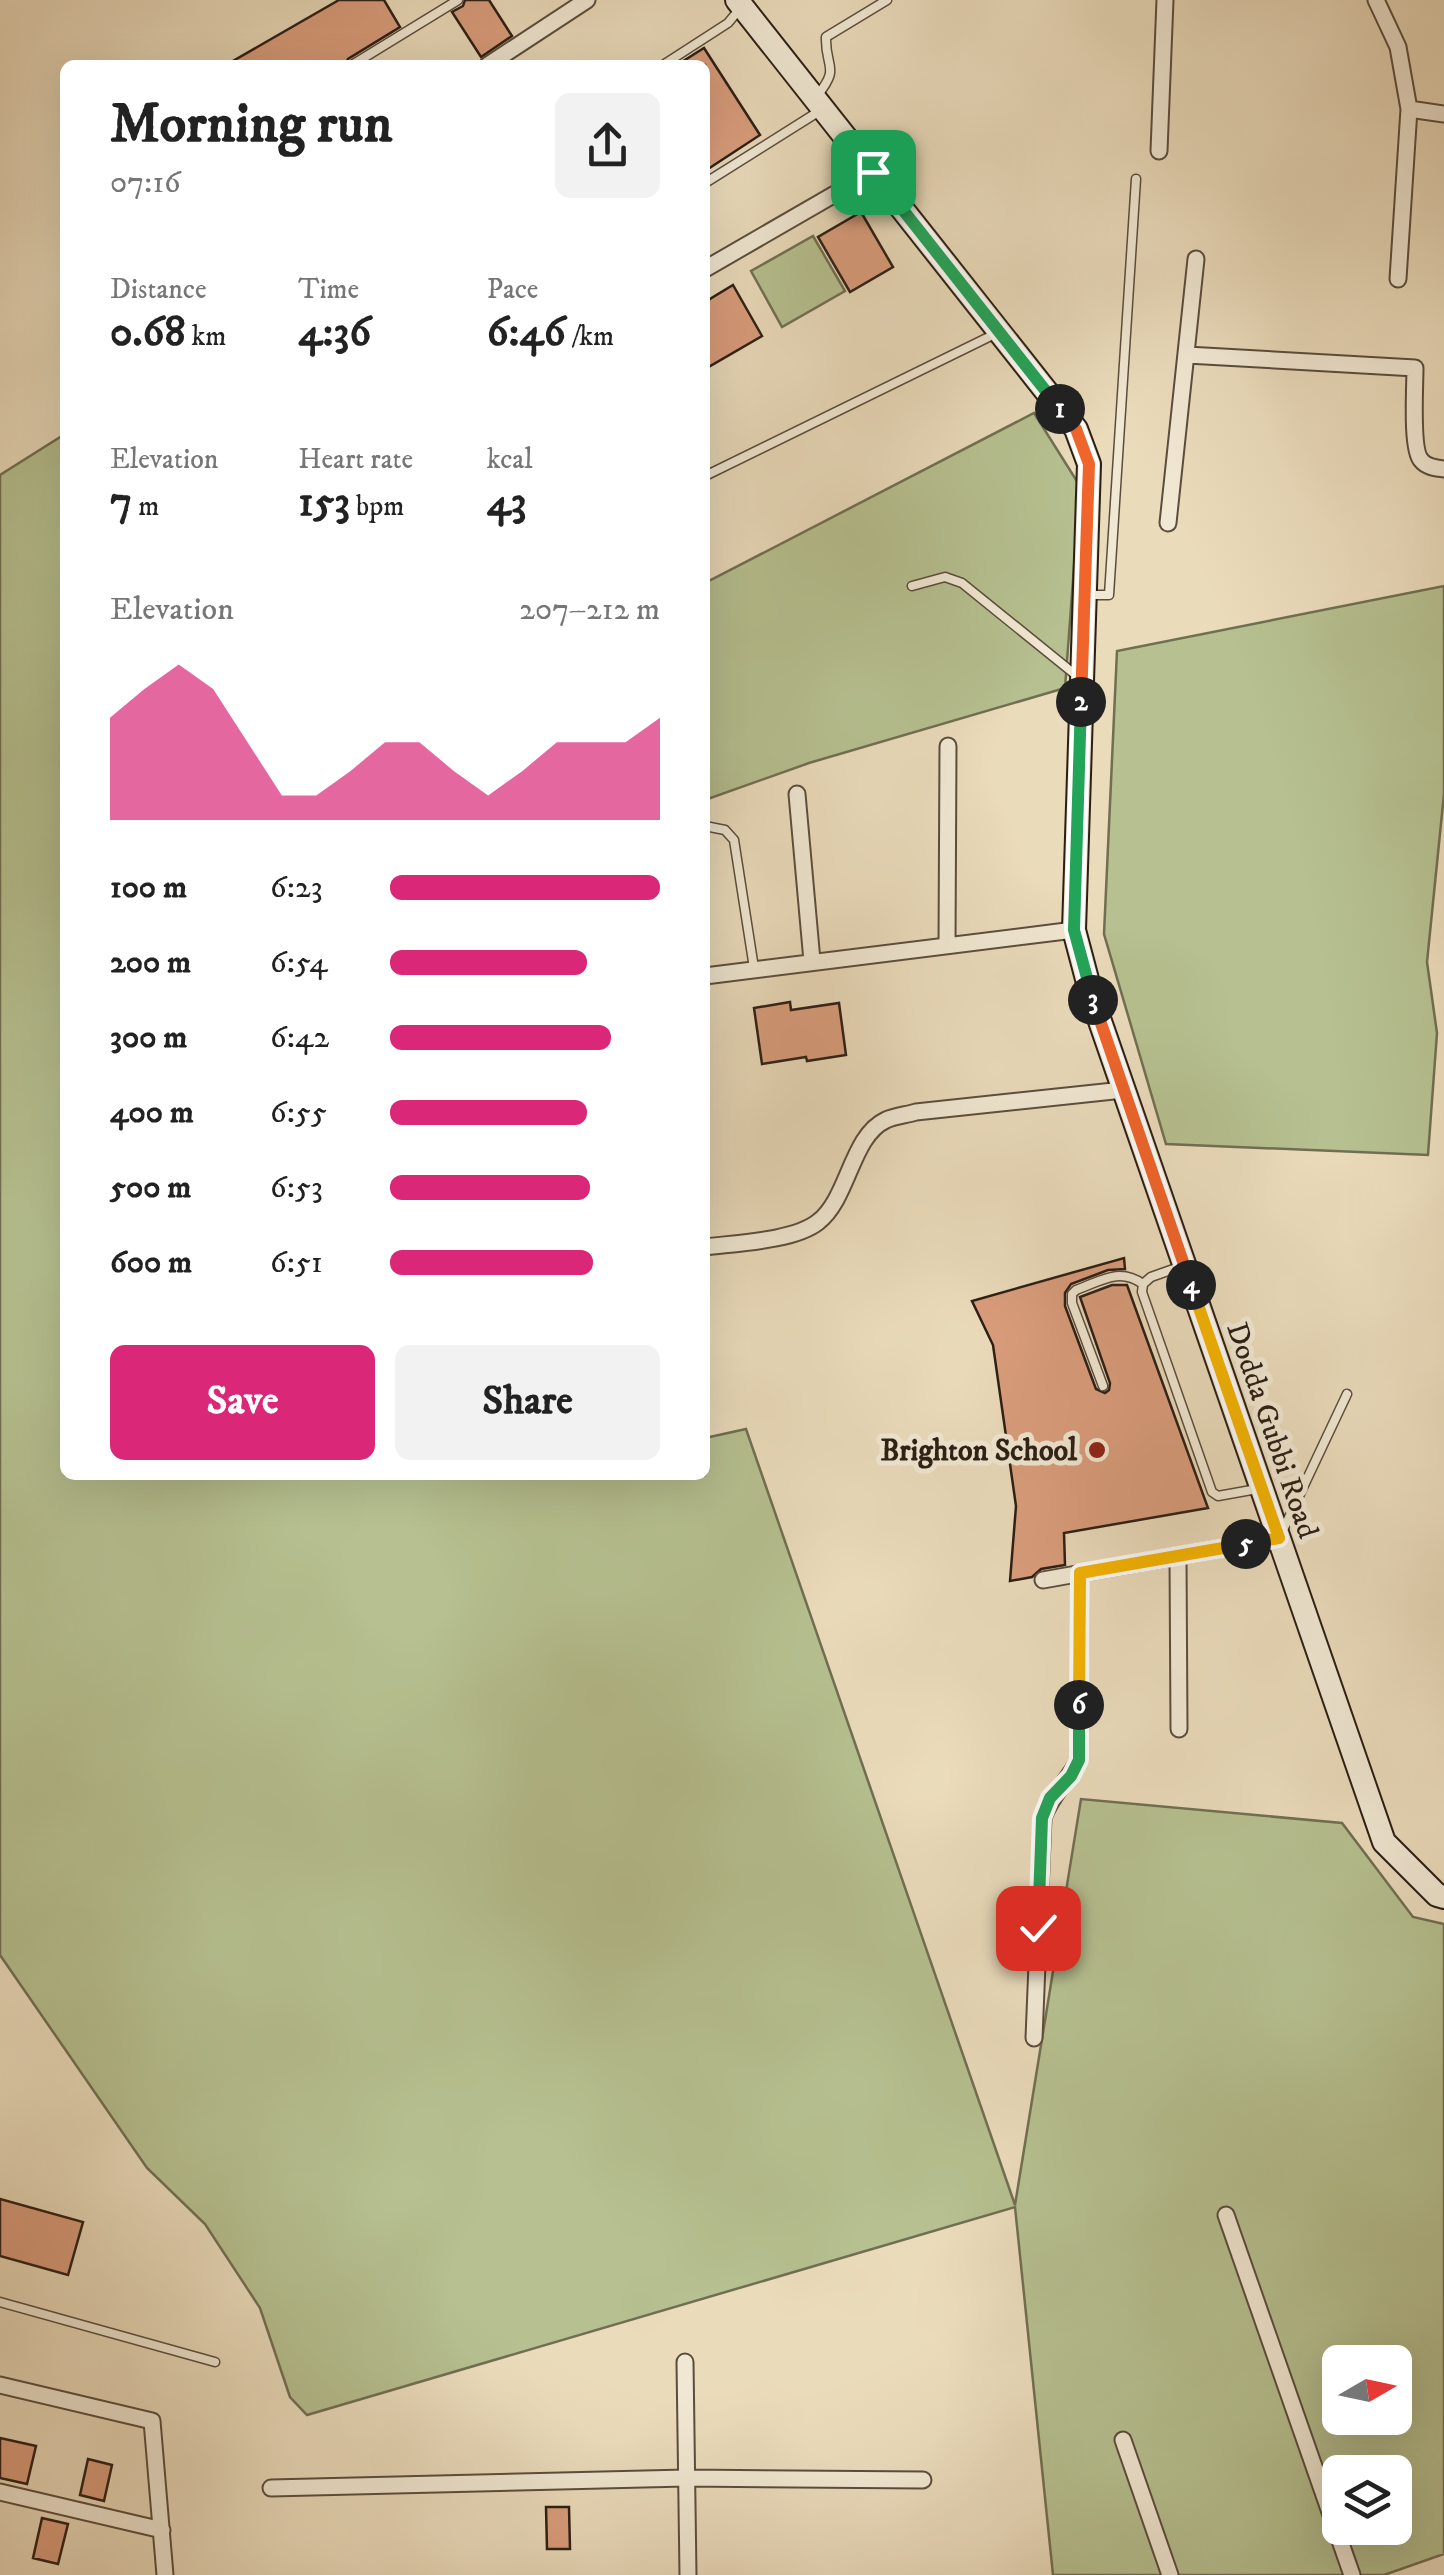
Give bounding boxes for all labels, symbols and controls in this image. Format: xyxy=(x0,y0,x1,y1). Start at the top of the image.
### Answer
text: Morning run xyxy=(110,91,392,160)
button: share xyxy=(555,93,660,198)
pin xyxy=(831,130,916,215)
icon: arrive xyxy=(846,145,901,200)
text: 07:16 xyxy=(110,163,181,203)
text: Distance xyxy=(110,272,206,307)
text: Time xyxy=(298,272,359,307)
text: Pace xyxy=(487,272,538,307)
text: 0.68 xyxy=(110,307,185,359)
text: 4:36 xyxy=(298,307,371,359)
text: 6:46 xyxy=(487,307,566,359)
text: km xyxy=(185,319,226,354)
text: /km xyxy=(566,319,614,354)
pin: 1 xyxy=(1035,384,1085,434)
text: 1 xyxy=(1055,391,1065,426)
text: Elevation xyxy=(110,442,218,477)
text: Heart rate xyxy=(298,442,413,477)
text: kcal xyxy=(487,442,533,477)
text: 7 xyxy=(110,477,132,529)
text: 153 xyxy=(298,477,350,529)
text: 43 xyxy=(487,477,527,529)
text: m xyxy=(132,489,159,524)
text: bpm xyxy=(350,489,404,524)
text: Elevation xyxy=(110,590,234,630)
text: 207–212 m xyxy=(519,590,660,630)
pin: 2 xyxy=(1056,677,1106,727)
text: 2 xyxy=(1074,684,1088,719)
text: 100 m xyxy=(110,868,187,908)
text: 6:23 xyxy=(270,868,323,908)
text: 200 m xyxy=(110,943,191,983)
text: 6:54 xyxy=(270,943,328,983)
pin: 3 xyxy=(1068,975,1118,1025)
text: 3 xyxy=(1088,982,1098,1017)
text: 300 m xyxy=(110,1018,187,1058)
text: 6:42 xyxy=(270,1018,329,1058)
text: 400 m xyxy=(110,1093,194,1133)
text: 6:55 xyxy=(270,1093,327,1133)
text: 500 m xyxy=(110,1168,191,1208)
text: 6:53 xyxy=(270,1168,323,1208)
text: 600 m xyxy=(110,1243,192,1283)
text: 6:51 xyxy=(270,1243,323,1283)
pin: 4 xyxy=(1166,1260,1216,1310)
text: 4 xyxy=(1183,1267,1199,1302)
street label: Dodda Gubbi Road xyxy=(1217,1318,1326,1543)
button: Save xyxy=(110,1345,375,1460)
button: Share xyxy=(395,1345,660,1460)
place label: Brighton School xyxy=(880,1433,1078,1470)
marker: Brighton School xyxy=(1086,1439,1108,1461)
pin: 5 xyxy=(1221,1519,1271,1569)
text: 5 xyxy=(1239,1526,1253,1561)
pin: 6 xyxy=(1054,1680,1104,1730)
text: 6 xyxy=(1072,1687,1086,1722)
pin xyxy=(996,1886,1081,1971)
icon: check xyxy=(1011,1901,1066,1956)
north arrow xyxy=(1322,2345,1412,2435)
map controls xyxy=(1322,2345,1412,2545)
button: layers xyxy=(1322,2455,1412,2545)

